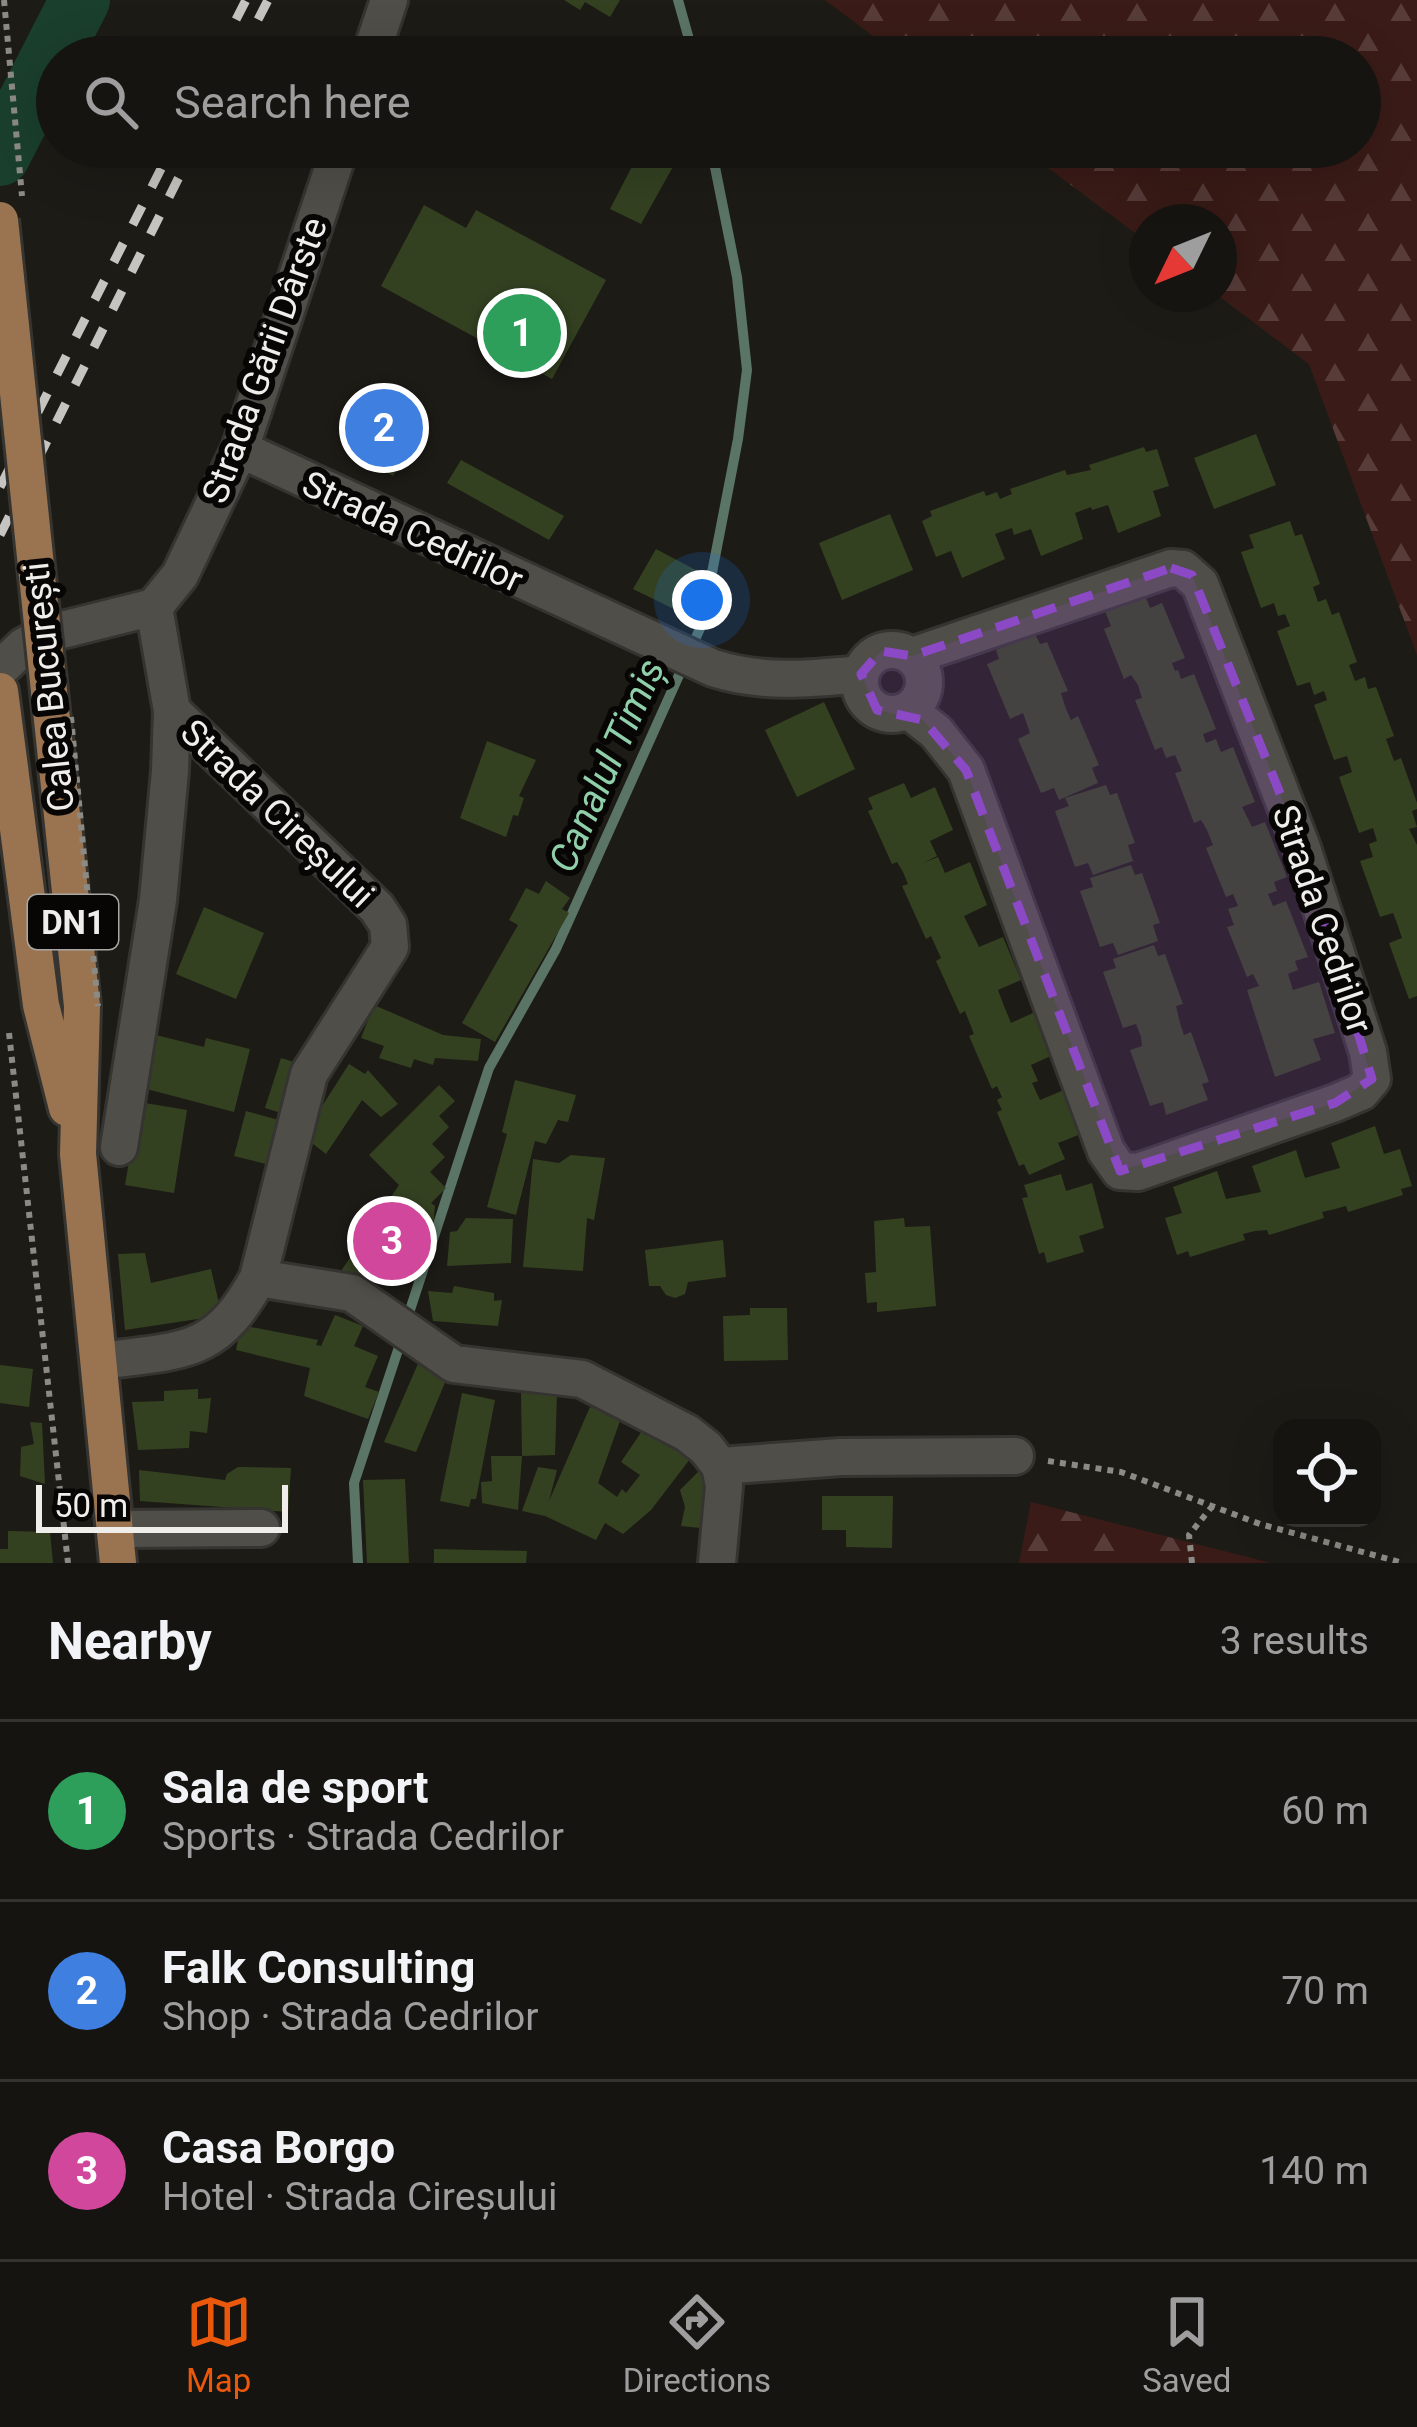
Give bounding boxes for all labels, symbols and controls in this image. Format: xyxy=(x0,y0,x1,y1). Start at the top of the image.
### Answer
search box xyxy=(36,36,1381,168)
icon: search xyxy=(78,69,144,135)
text: Search here xyxy=(174,76,411,129)
north arrow xyxy=(1129,204,1237,312)
street label: Strada Gării Dârste xyxy=(194,212,336,509)
pin: 1 xyxy=(483,288,561,378)
pin: 2 xyxy=(345,383,423,473)
street label: Strada Cedrilor xyxy=(296,463,529,601)
street label: Calea București xyxy=(15,560,84,814)
your location xyxy=(672,570,732,630)
water label: Canalul Timiș xyxy=(539,652,674,879)
street label: Strada Cireșului xyxy=(171,711,383,917)
street label: Strada Cedrilor xyxy=(1263,800,1381,1039)
road number: DN1 xyxy=(28,895,118,949)
pin: 3 xyxy=(353,1196,431,1286)
map controls xyxy=(1273,1419,1381,1527)
button: locate xyxy=(1273,1419,1381,1527)
scale bar xyxy=(36,1479,288,1532)
text: 50 m xyxy=(54,1486,128,1525)
text: Nearby xyxy=(48,1612,212,1671)
text: 3 results xyxy=(1220,1618,1369,1664)
text: Sala de sport xyxy=(162,1761,428,1814)
text: 1 xyxy=(76,1788,98,1834)
text: 60 m xyxy=(1281,1788,1369,1834)
text: Sports · Strada Cedrilor xyxy=(162,1814,564,1860)
text: Falk Consulting xyxy=(162,1941,476,1994)
text: 2 xyxy=(76,1968,98,2014)
text: 70 m xyxy=(1281,1968,1369,2014)
text: Shop · Strada Cedrilor xyxy=(162,1994,538,2040)
text: Casa Borgo xyxy=(162,2121,395,2174)
text: 3 xyxy=(76,2148,98,2194)
text: 140 m xyxy=(1259,2148,1369,2194)
text: Hotel · Strada Cireșului xyxy=(162,2174,557,2220)
tab: Map xyxy=(186,2289,252,2400)
tab: Directions xyxy=(623,2289,771,2400)
tab: Saved xyxy=(1142,2289,1231,2400)

